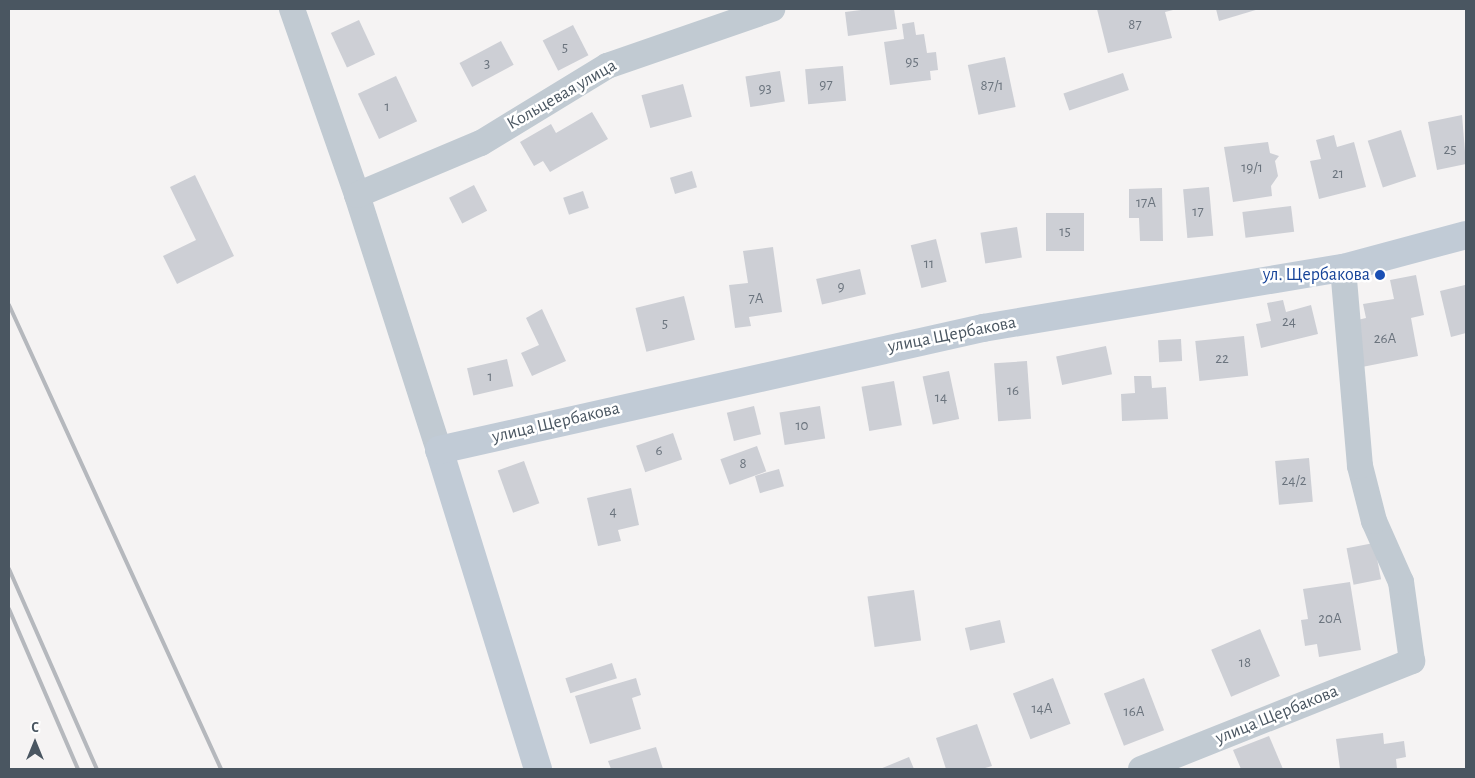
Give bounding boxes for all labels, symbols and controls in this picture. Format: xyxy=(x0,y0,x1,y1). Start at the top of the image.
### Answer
house number: 87 xyxy=(1128,16,1142,34)
house number: 5 xyxy=(562,39,568,57)
house number: 95 xyxy=(905,53,919,71)
house number: 3 xyxy=(484,55,490,73)
street label: Кольцевая улица xyxy=(503,55,621,135)
house number: 97 xyxy=(819,76,833,94)
house number: 87/1 xyxy=(981,77,1003,95)
house number: 93 xyxy=(758,80,772,98)
house number: 1 xyxy=(384,98,390,116)
house number: 25 xyxy=(1443,141,1457,159)
house number: 19/1 xyxy=(1241,159,1263,177)
house number: 21 xyxy=(1332,165,1344,183)
house number: 17А xyxy=(1136,194,1156,212)
house number: 17 xyxy=(1192,203,1204,221)
house number: 15 xyxy=(1059,223,1071,241)
house number: 11 xyxy=(924,255,934,273)
place label: ул. Щербакова xyxy=(1263,264,1370,286)
marker: ул. Щербакова xyxy=(1374,269,1386,281)
house number: 9 xyxy=(837,278,845,296)
house number: 7А xyxy=(748,290,764,308)
street label: улица Щербакова xyxy=(886,312,1018,358)
house number: 24 xyxy=(1282,313,1296,331)
house number: 5 xyxy=(662,315,668,333)
house number: 26А xyxy=(1374,330,1396,348)
house number: 22 xyxy=(1215,350,1229,368)
house number: 1 xyxy=(487,368,493,386)
house number: 16 xyxy=(1007,382,1019,400)
house number: 14 xyxy=(935,389,947,407)
street label: улица Щербакова xyxy=(490,398,622,448)
house number: 10 xyxy=(795,417,809,435)
house number: 6 xyxy=(655,442,663,460)
house number: 8 xyxy=(739,455,747,473)
house number: 24/2 xyxy=(1281,472,1307,490)
house number: 4 xyxy=(609,503,617,521)
house number: 20А xyxy=(1318,610,1342,628)
house number: 18 xyxy=(1239,654,1251,672)
street label: улица Щербакова xyxy=(1213,681,1341,749)
house number: 14А xyxy=(1031,700,1053,718)
house number: 16А xyxy=(1123,703,1145,721)
north arrow xyxy=(10,718,60,768)
text: С xyxy=(31,721,39,735)

